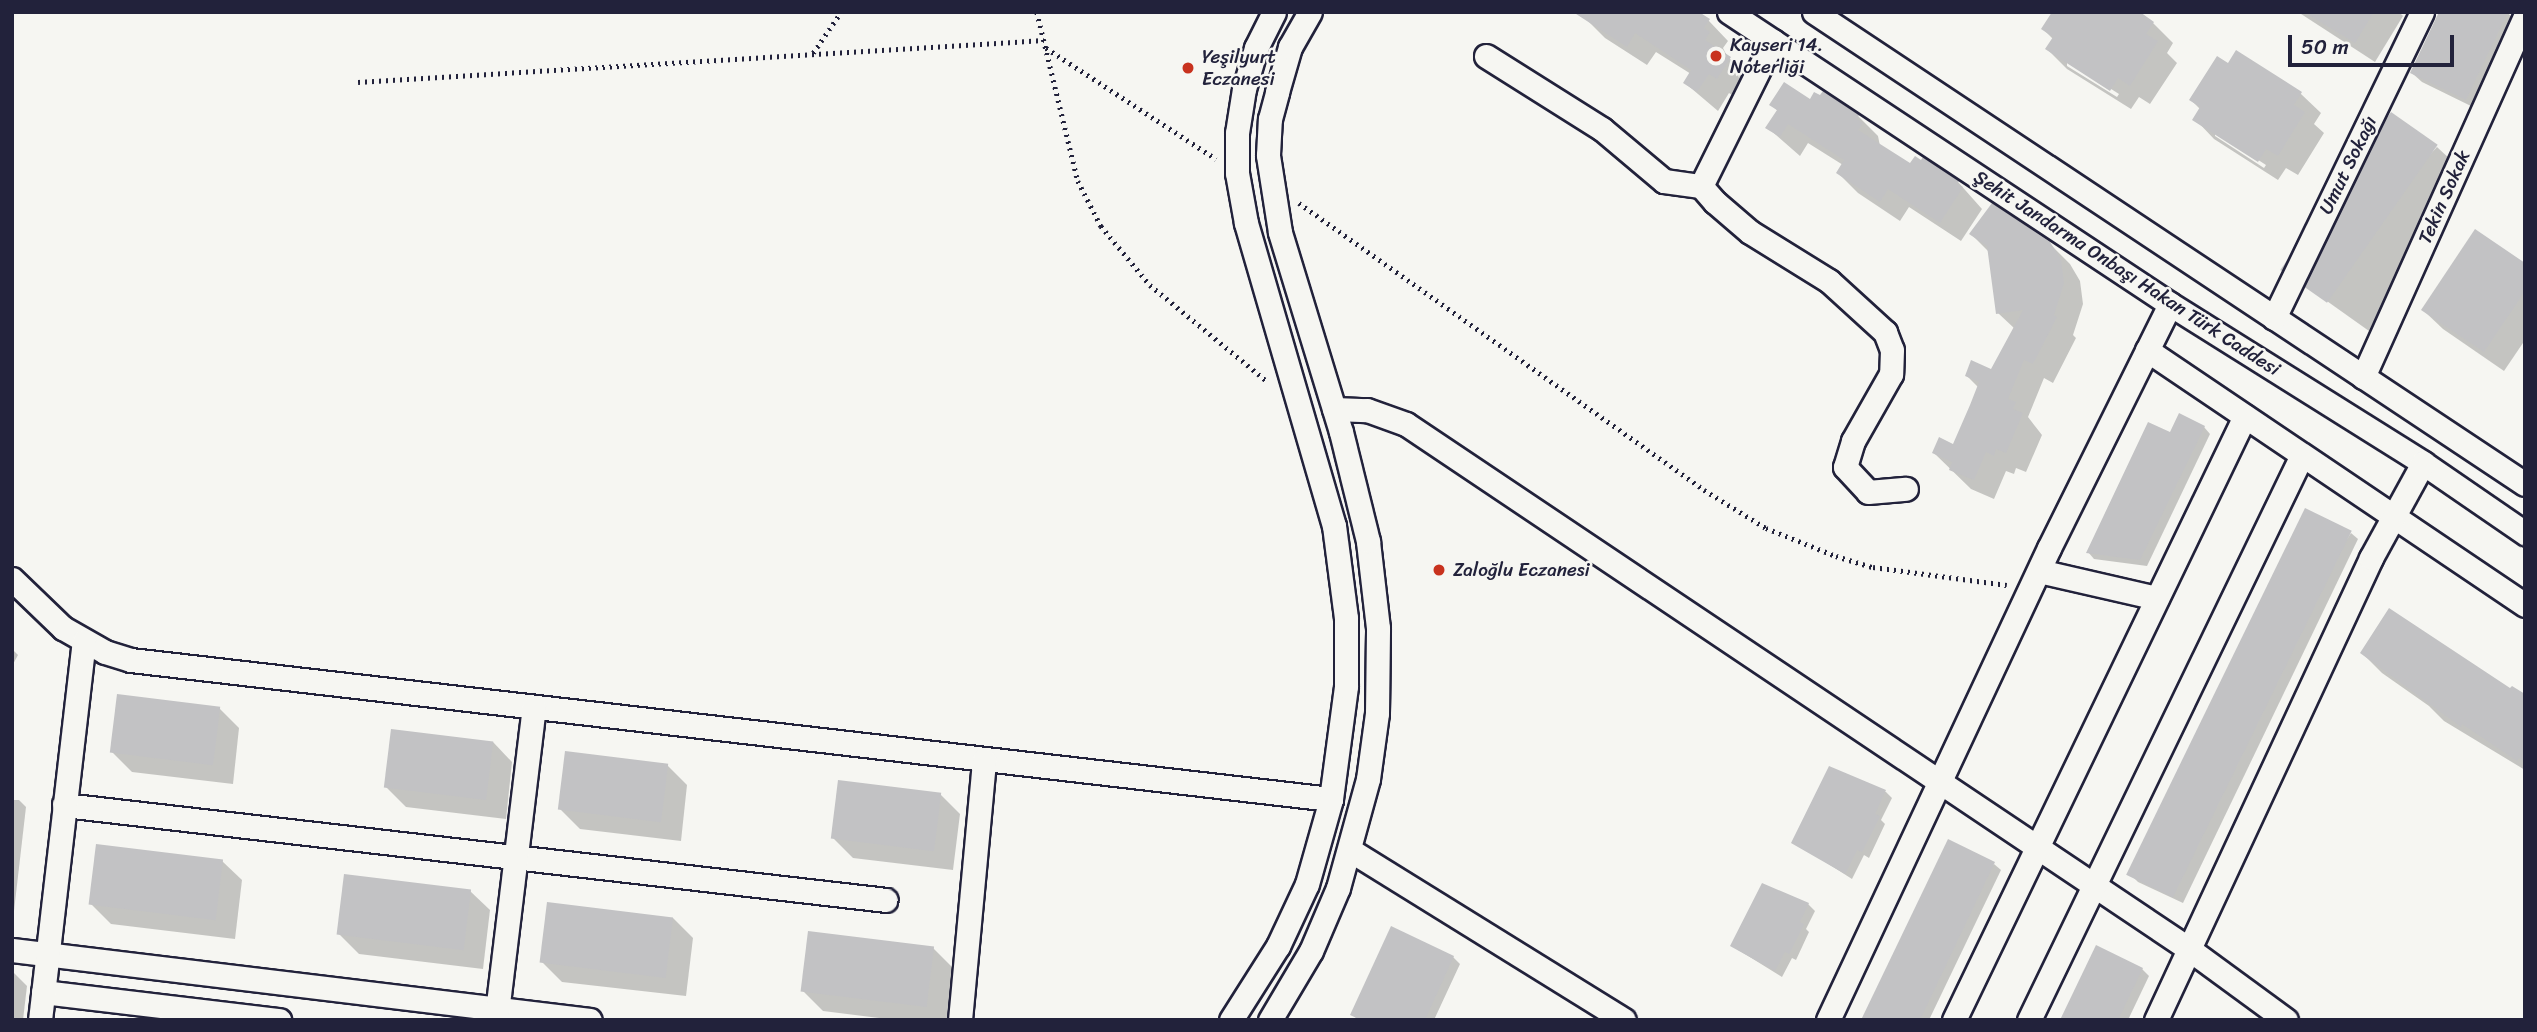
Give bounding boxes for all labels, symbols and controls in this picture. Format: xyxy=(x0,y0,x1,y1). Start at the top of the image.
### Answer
scale bar xyxy=(2292,21,2458,65)
text: 50 m xyxy=(2301,28,2349,66)
place label: Kayseri 14. Noterliği xyxy=(1730,34,1823,78)
place label: Yeşilyurt Eczanesi xyxy=(1202,46,1276,90)
marker: Kayseri 14. Noterliği xyxy=(1708,48,1724,64)
marker: Yeşilyurt Eczanesi xyxy=(1180,60,1196,76)
street label: Umut Sokağı xyxy=(2314,112,2382,218)
street label: Tekin Sokak xyxy=(2413,146,2475,248)
street label: Şehit Jandarma Onbaşı Hakan Türk Caddesi xyxy=(1970,165,2284,381)
place label: Zaloğlu Eczanesi xyxy=(1453,559,1591,581)
marker: Zaloğlu Eczanesi xyxy=(1431,562,1447,578)

